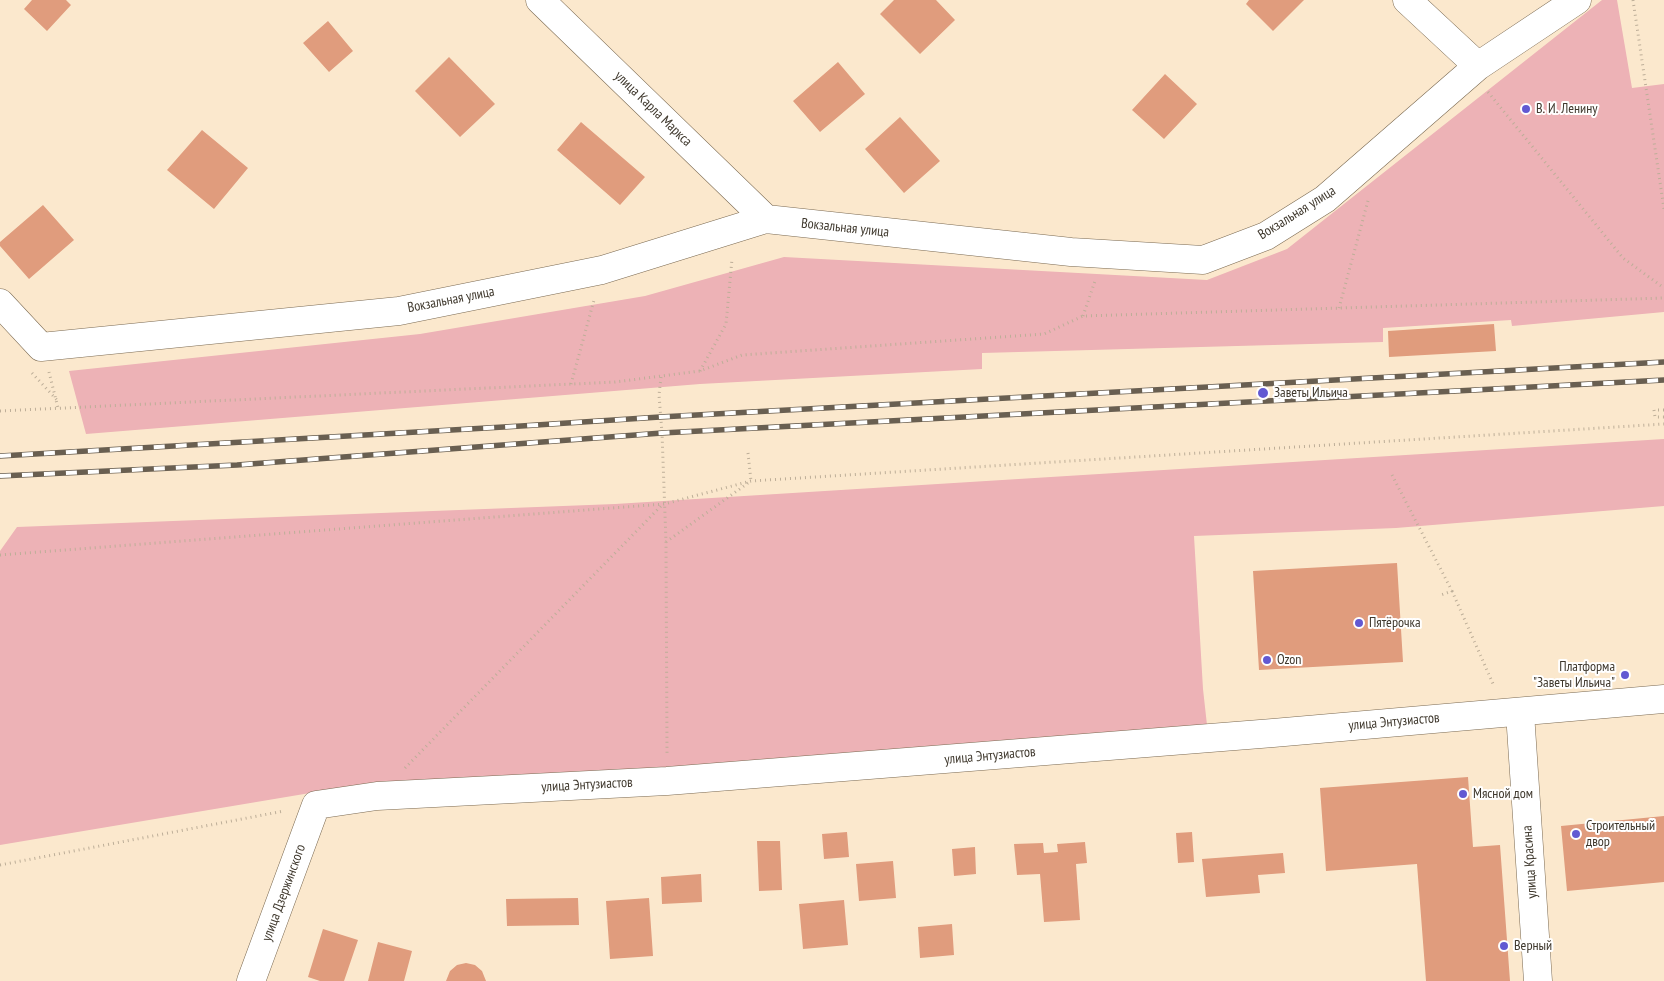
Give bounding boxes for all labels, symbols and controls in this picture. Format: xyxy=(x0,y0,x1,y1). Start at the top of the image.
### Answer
street label: улица Карла Маркса xyxy=(611,68,695,150)
place label: В. И. Ленину xyxy=(1536,101,1598,117)
marker: В. И. Ленину xyxy=(1520,103,1532,115)
street label: Вокзальная улица xyxy=(1255,182,1339,244)
street label: Вокзальная улица xyxy=(800,215,890,241)
street label: Вокзальная улица xyxy=(406,283,496,317)
place label: Заветы Ильича xyxy=(1274,385,1348,401)
marker: Заветы Ильича xyxy=(1256,386,1270,400)
place label: Пятёрочка xyxy=(1369,615,1421,631)
marker: Пятёрочка xyxy=(1353,617,1365,629)
place label: Ozon xyxy=(1277,652,1302,668)
marker: Ozon xyxy=(1261,654,1273,666)
place label: Платформа "Заветы Ильича" xyxy=(1533,659,1615,692)
marker: Платформа "Заветы Ильича" xyxy=(1619,669,1631,681)
street label: улица Энтузиастов xyxy=(1348,710,1440,734)
street label: улица Энтузиастов xyxy=(944,744,1036,768)
street label: улица Энтузиастов xyxy=(541,774,633,796)
place label: Мясной дом xyxy=(1473,786,1533,802)
marker: Мясной дом xyxy=(1457,788,1469,800)
place label: Строительный двор xyxy=(1586,818,1655,850)
street label: улица Красина xyxy=(1519,825,1541,899)
marker: Строительный двор xyxy=(1570,828,1582,840)
street label: улица Дзержинского xyxy=(259,842,309,944)
place label: Верный xyxy=(1514,938,1552,954)
marker: Верный xyxy=(1498,940,1510,952)

